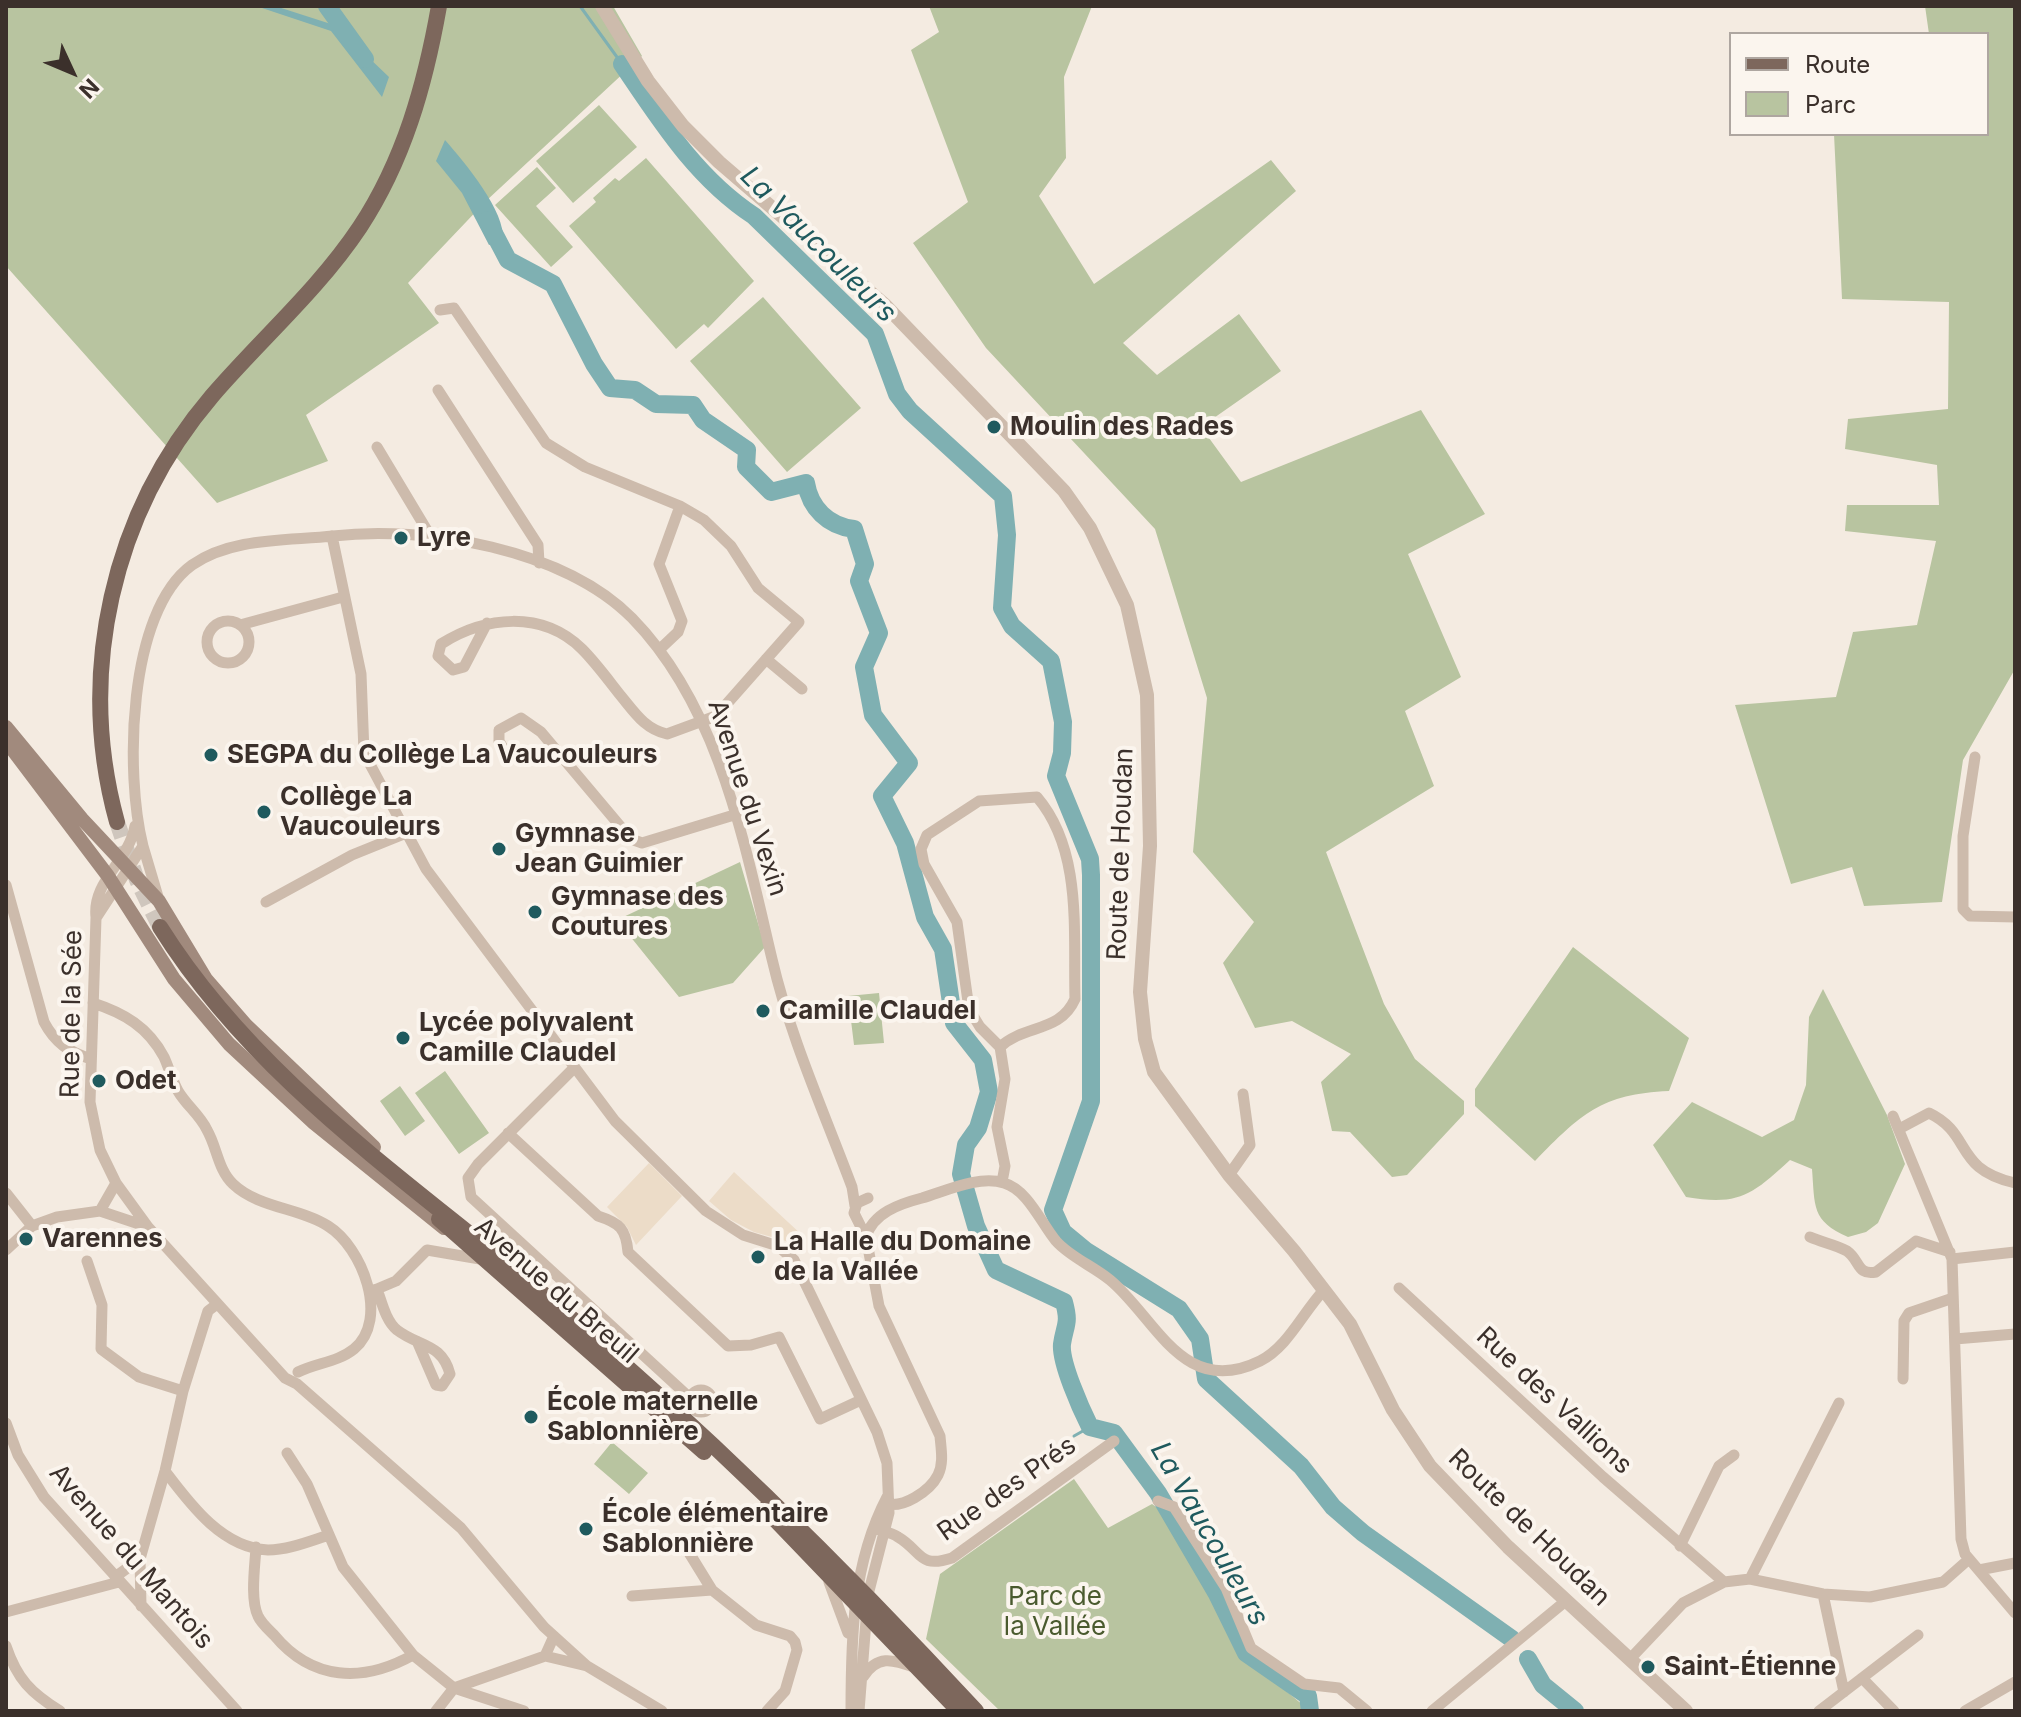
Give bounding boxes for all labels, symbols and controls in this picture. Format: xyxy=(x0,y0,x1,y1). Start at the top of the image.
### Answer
north arrow xyxy=(32,32,112,112)
legend xyxy=(1729,32,1989,136)
text: Route xyxy=(1805,50,1870,79)
text: N xyxy=(74,74,104,104)
text: Parc xyxy=(1805,90,1856,119)
water label: La Vaucouleurs xyxy=(733,160,903,330)
place label: Moulin des Rades xyxy=(1010,411,1234,443)
marker: Moulin des Rades xyxy=(985,418,1003,436)
place label: Lyre xyxy=(417,522,471,554)
marker: Lyre xyxy=(392,529,410,547)
street label: Avenue du Vexin xyxy=(701,696,793,900)
place label: SEGPA du Collège La Vaucouleurs xyxy=(227,739,658,771)
marker: SEGPA du Collège La Vaucouleurs xyxy=(202,746,220,764)
street label: Route de Houdan xyxy=(1102,747,1140,961)
place label: Collège La Vaucouleurs xyxy=(280,781,440,842)
marker: Collège La Vaucouleurs xyxy=(255,803,273,821)
place label: Gymnase Jean Guimier xyxy=(515,818,683,880)
marker: Gymnase Jean Guimier xyxy=(490,840,508,858)
place label: Gymnase des Coutures xyxy=(551,881,724,942)
marker: Gymnase des Coutures xyxy=(526,903,544,921)
street label: Rue de la Sée xyxy=(55,930,89,1098)
place label: Camille Claudel xyxy=(779,995,976,1027)
marker: Camille Claudel xyxy=(754,1002,772,1020)
place label: Lycée polyvalent Camille Claudel xyxy=(419,1007,634,1068)
marker: Lycée polyvalent Camille Claudel xyxy=(394,1029,412,1047)
place label: Odet xyxy=(115,1065,176,1097)
marker: Odet xyxy=(90,1072,108,1090)
street label: Avenue du Breuil xyxy=(468,1211,644,1371)
place label: Varennes xyxy=(42,1223,163,1255)
place label: La Halle du Domaine de la Vallée xyxy=(774,1226,1031,1288)
marker: Varennes xyxy=(17,1230,35,1248)
marker: La Halle du Domaine de la Vallée xyxy=(749,1248,767,1266)
street label: Rue des Vallions xyxy=(1470,1321,1638,1481)
place label: École maternelle Sablonnière xyxy=(547,1386,758,1448)
marker: École maternelle Sablonnière xyxy=(522,1408,540,1426)
street label: Rue des Prés xyxy=(932,1430,1082,1548)
water label: La Vaucouleurs xyxy=(1143,1436,1275,1632)
street label: Route de Houdan xyxy=(1442,1443,1616,1613)
street label: Avenue du Mantois xyxy=(42,1458,220,1656)
place label: École élémentaire Sablonnière xyxy=(602,1498,828,1560)
marker: École élémentaire Sablonnière xyxy=(577,1520,595,1538)
park label: Parc de la Vallée xyxy=(1004,1581,1106,1642)
place label: Saint-Étienne xyxy=(1664,1651,1836,1683)
marker: Saint-Étienne xyxy=(1639,1658,1657,1676)

